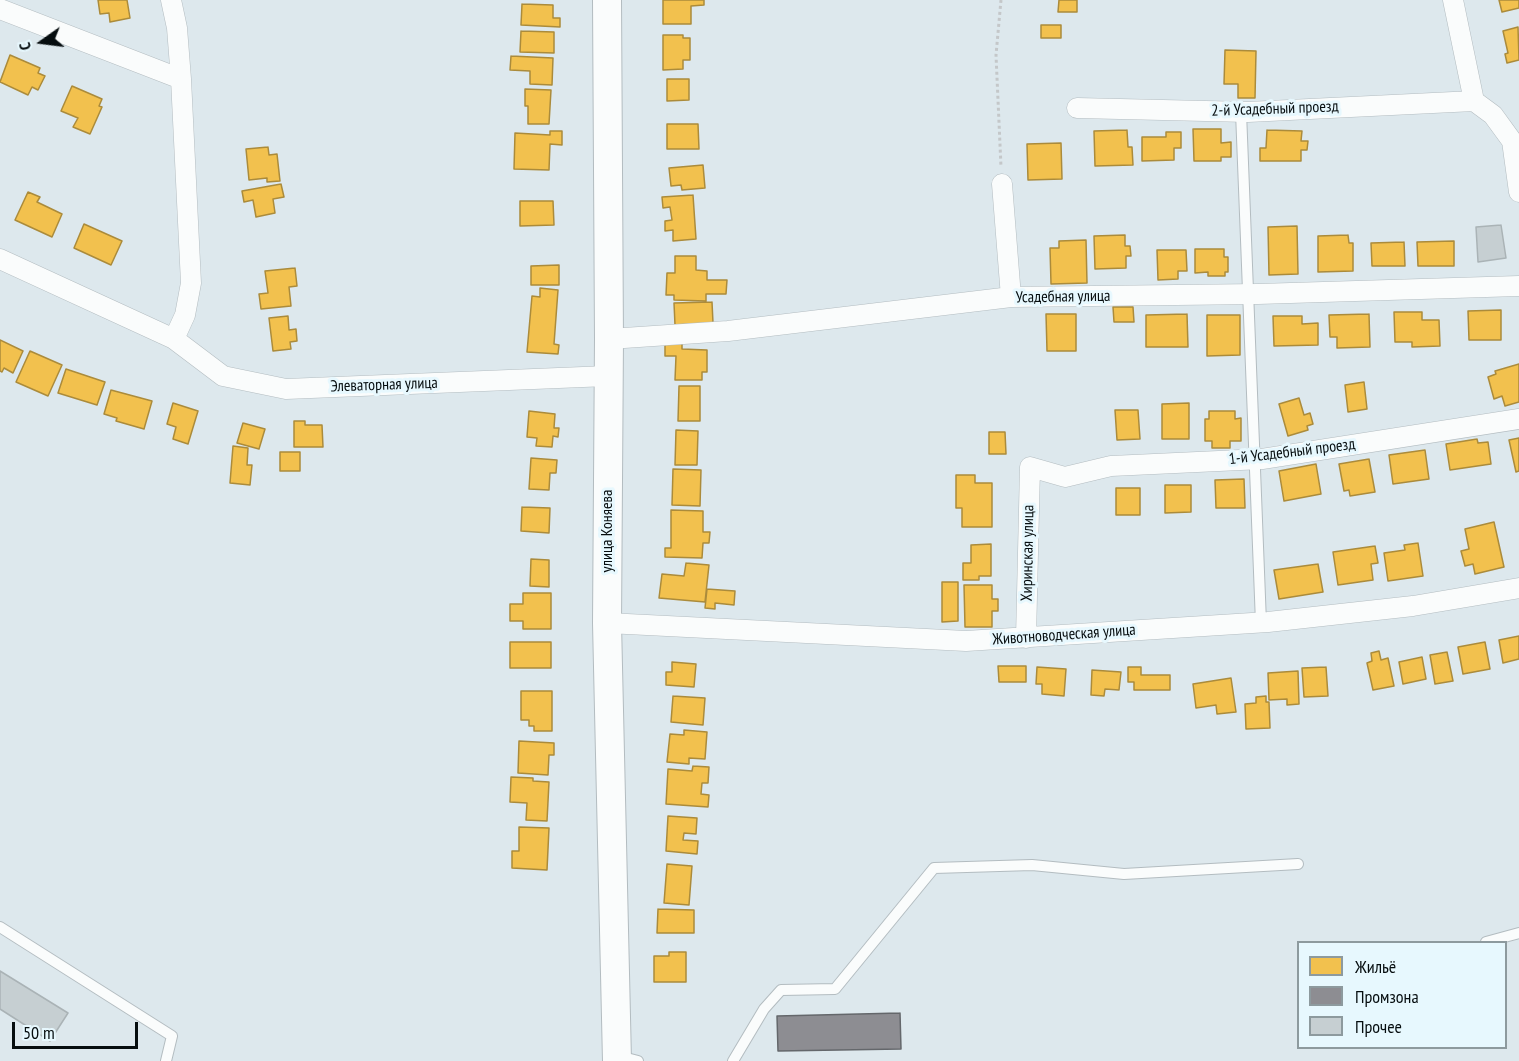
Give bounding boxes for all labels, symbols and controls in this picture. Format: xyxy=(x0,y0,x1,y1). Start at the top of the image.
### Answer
north arrow xyxy=(12,12,72,72)
text: С xyxy=(14,40,35,52)
street label: 2-й Усадебный проезд xyxy=(1211,97,1339,121)
street label: Усадебная улица xyxy=(1016,287,1110,307)
street label: Элеваторная улица xyxy=(330,374,438,396)
street label: 1-й Усадебный проезд xyxy=(1228,435,1356,469)
street label: улица Коняева xyxy=(597,490,617,572)
street label: Хиринская улица xyxy=(1018,505,1038,601)
street label: Животноводческая улица xyxy=(992,620,1136,650)
legend xyxy=(1297,941,1507,1049)
text: Жильё xyxy=(1355,955,1396,978)
text: Промзона xyxy=(1355,985,1419,1008)
scale bar xyxy=(15,1010,141,1048)
text: Прочее xyxy=(1355,1015,1402,1038)
text: 50 m xyxy=(23,1021,55,1044)

